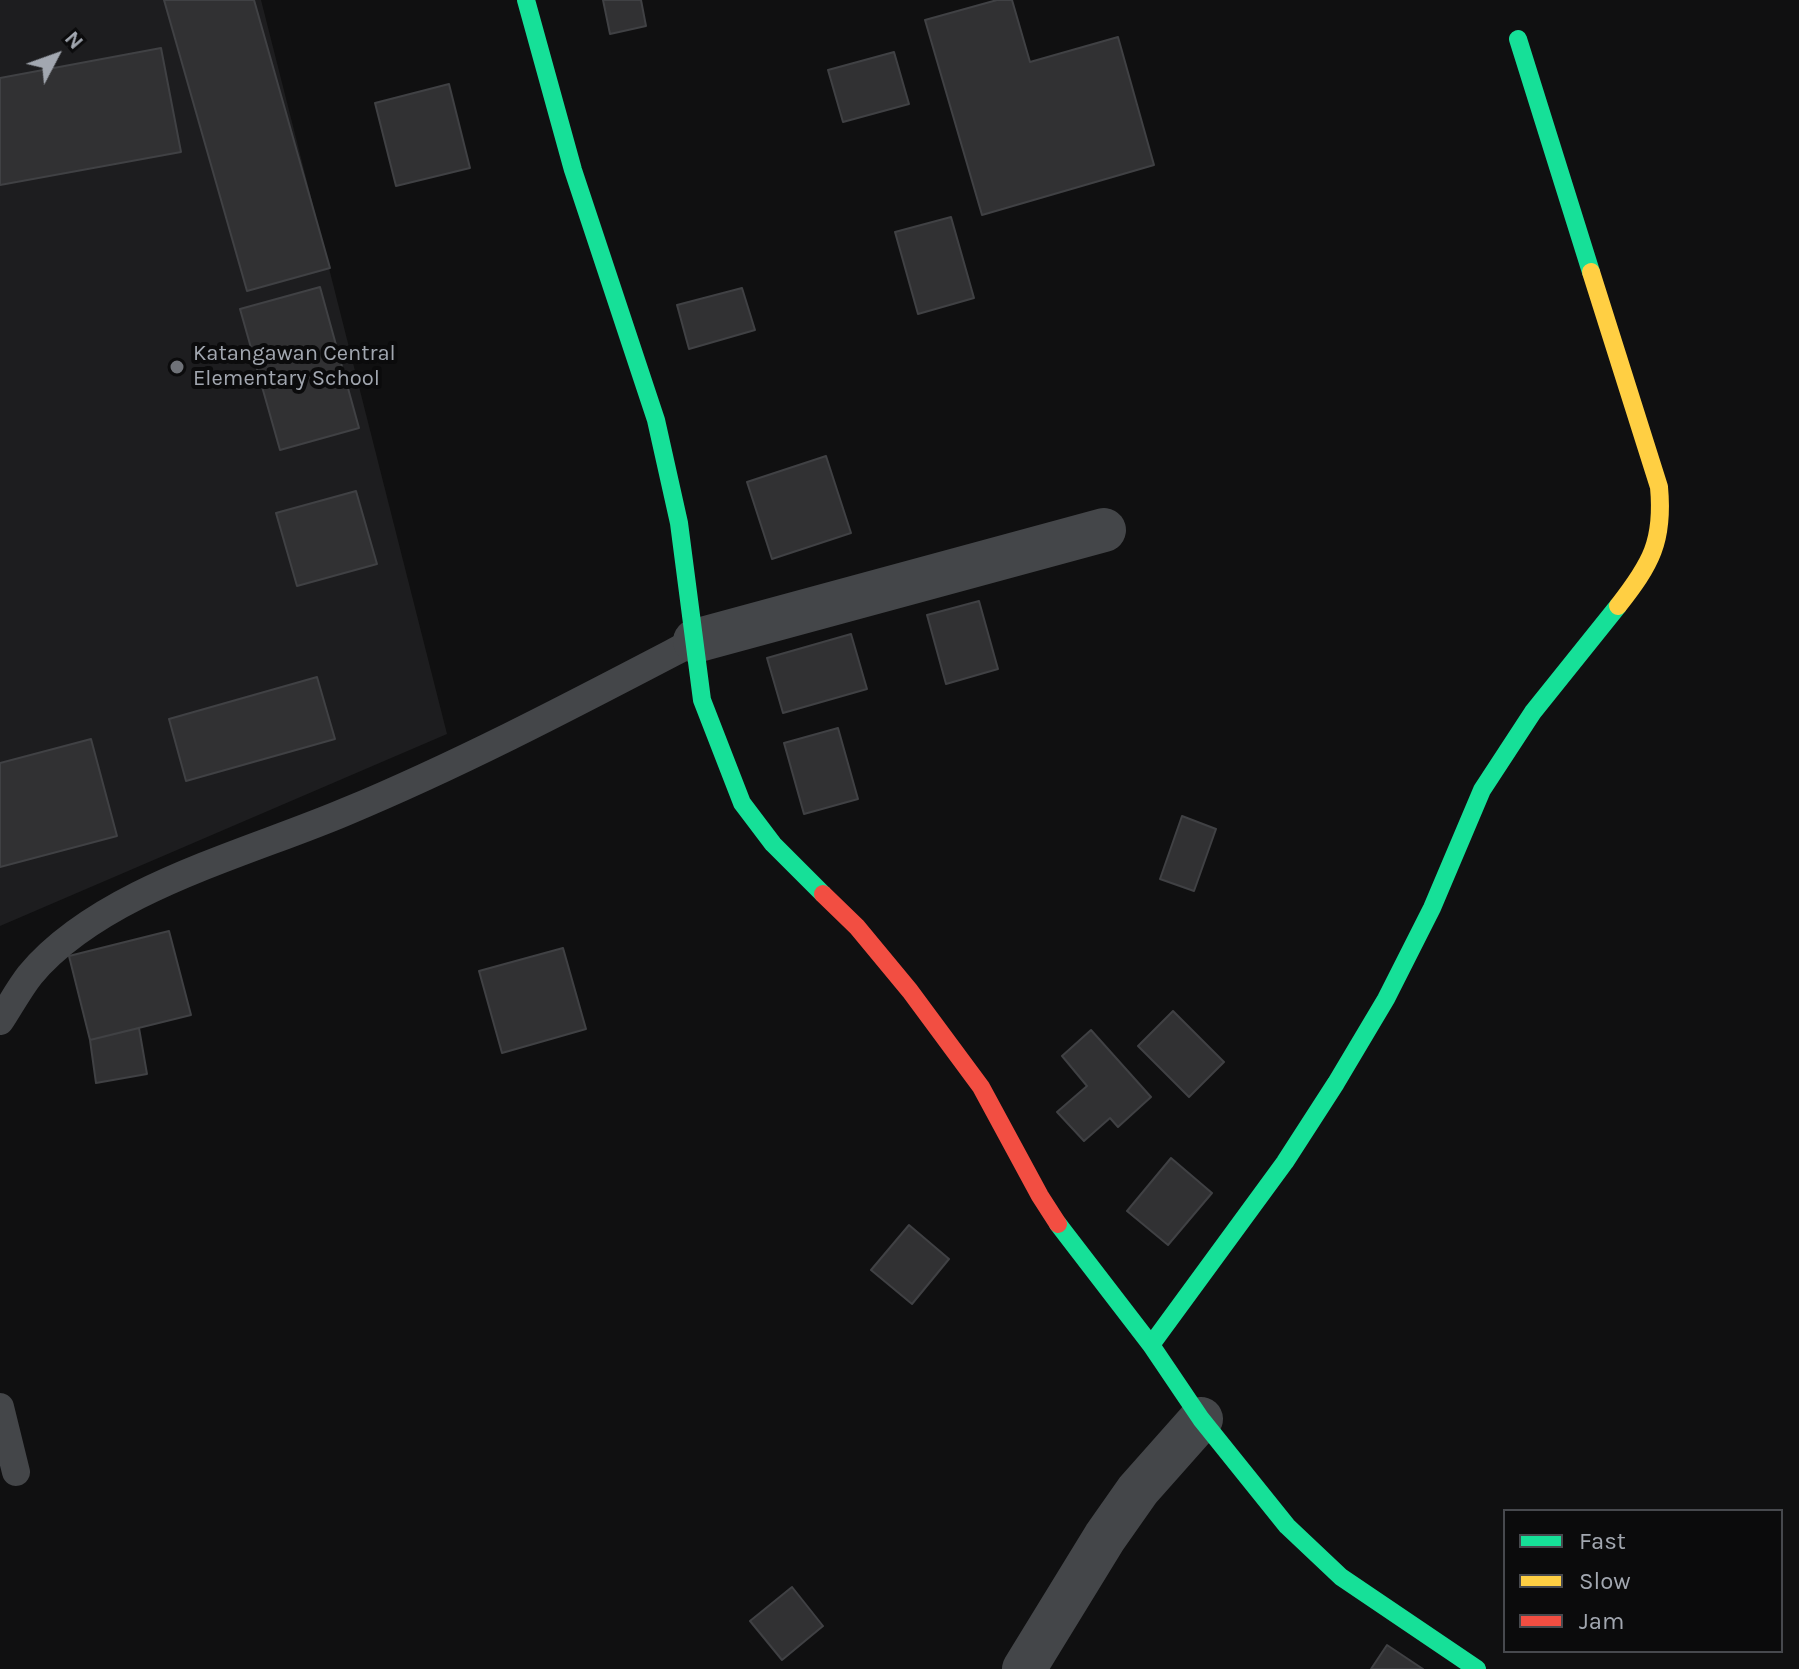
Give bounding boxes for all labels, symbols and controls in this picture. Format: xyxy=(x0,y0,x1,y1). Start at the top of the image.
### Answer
north arrow xyxy=(16,16,96,96)
text: N xyxy=(59,26,89,55)
place label: Katangawan Central Elementary School xyxy=(193,341,396,392)
marker: Katangawan Central Elementary School xyxy=(168,358,186,376)
legend xyxy=(1503,1509,1783,1653)
text: Fast xyxy=(1579,1527,1626,1555)
text: Slow xyxy=(1579,1567,1631,1595)
text: Jam xyxy=(1579,1607,1624,1635)

